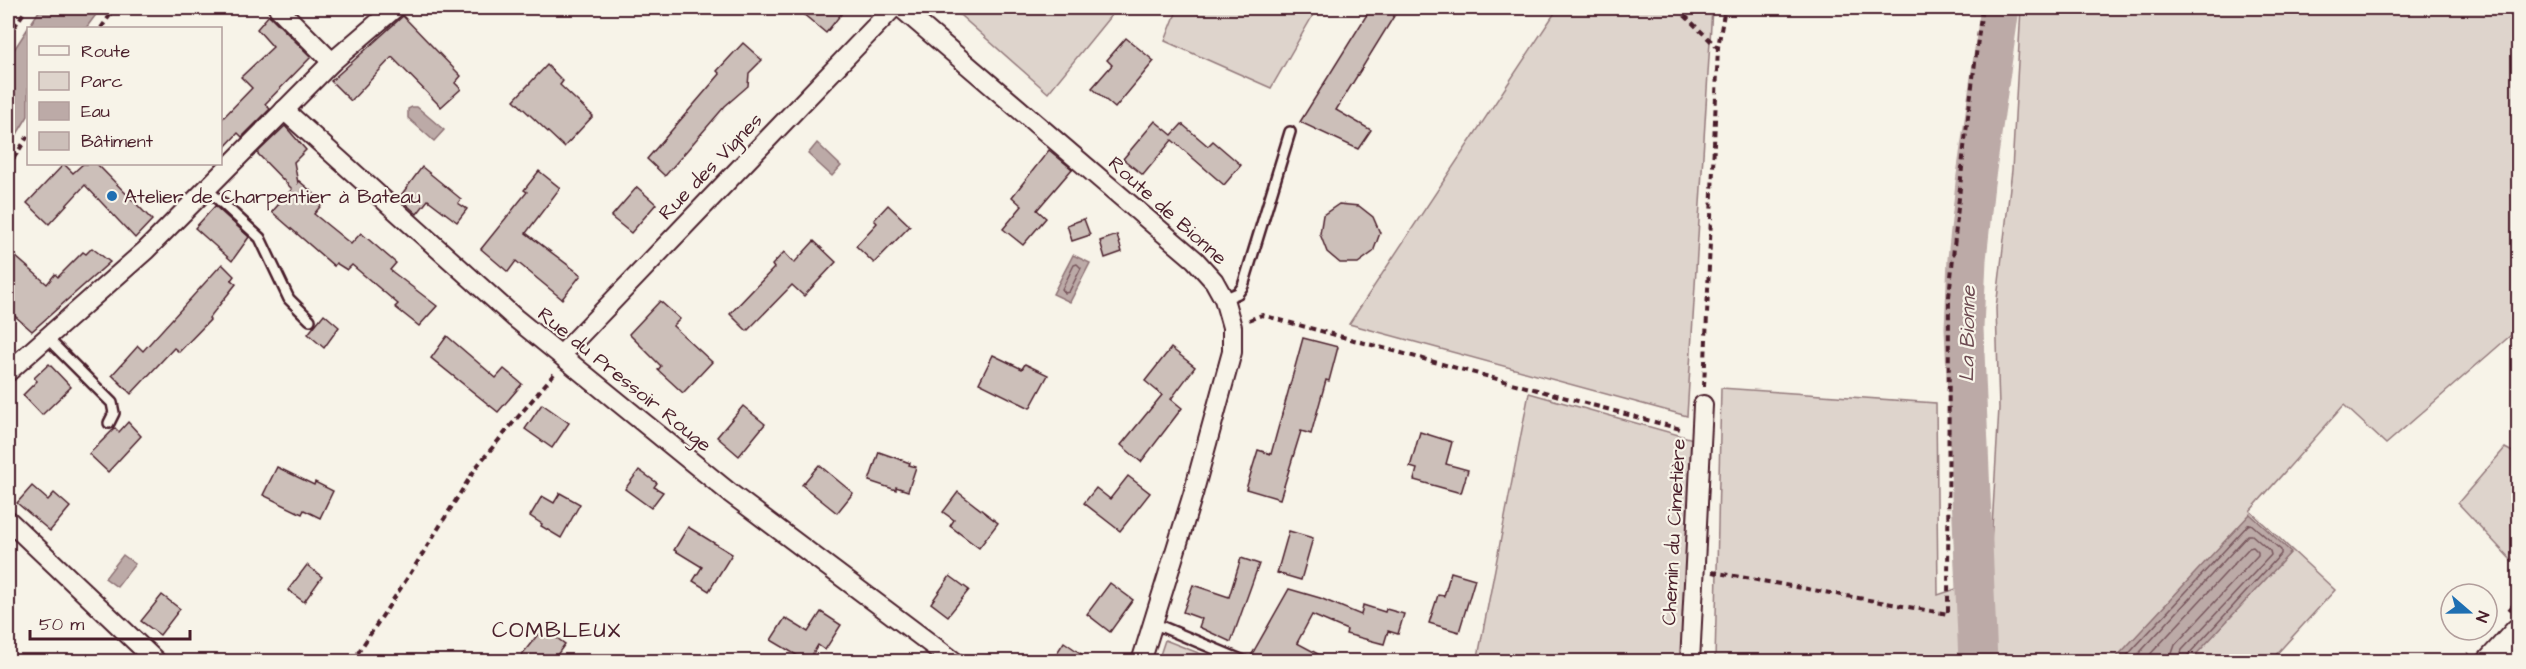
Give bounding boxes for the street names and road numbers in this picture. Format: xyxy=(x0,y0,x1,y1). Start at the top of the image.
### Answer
street label: Rue des Vignes xyxy=(652,107,770,227)
street label: Route de Bionne xyxy=(1102,150,1233,272)
street label: Rue du Pressoir Rouge xyxy=(531,301,717,460)
street label: Chemin du Cimetière xyxy=(1655,438,1693,626)

